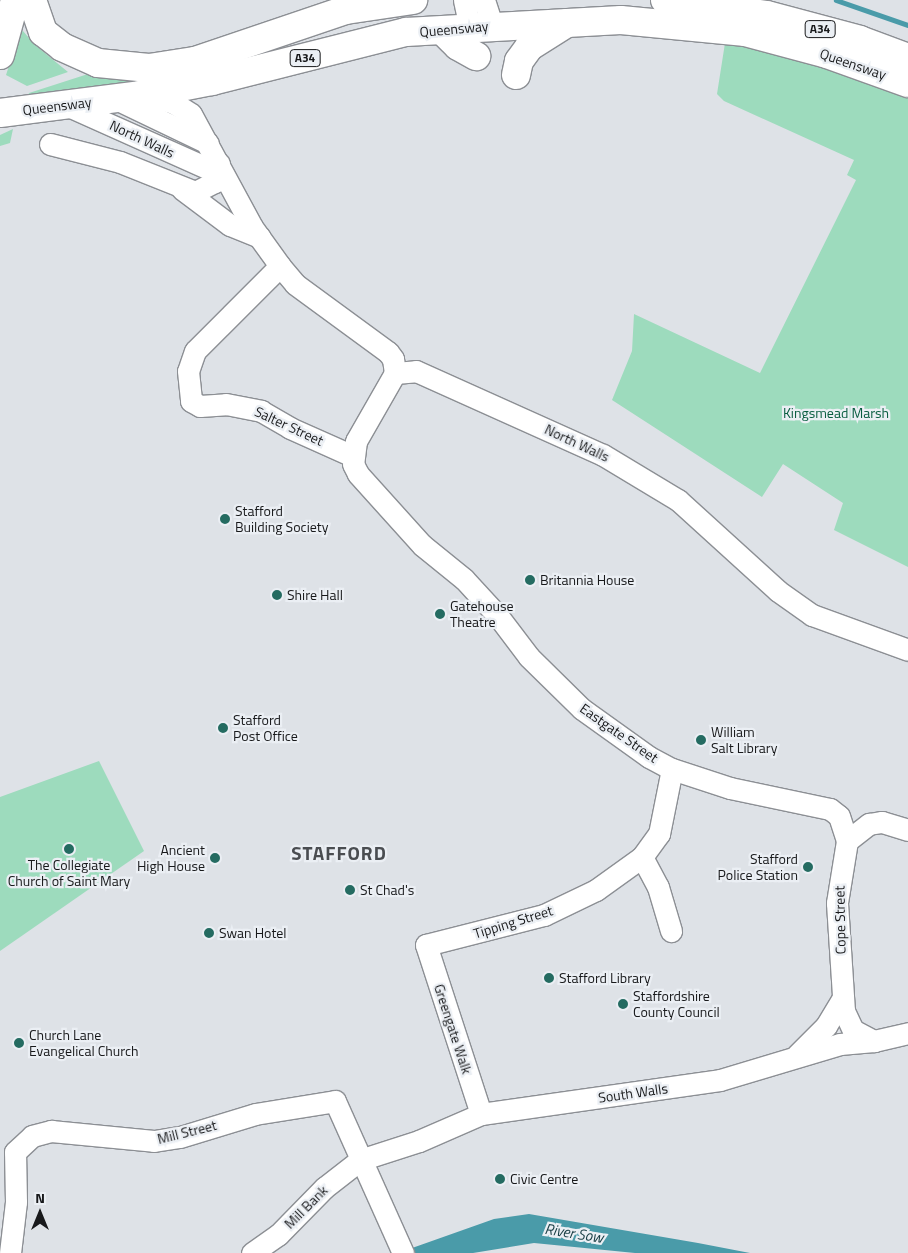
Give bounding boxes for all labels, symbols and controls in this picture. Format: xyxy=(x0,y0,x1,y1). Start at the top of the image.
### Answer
street label: Queensway xyxy=(419,18,489,40)
road number: A34 xyxy=(804,20,836,38)
street label: Queensway xyxy=(818,45,888,83)
road number: A34 xyxy=(289,48,321,68)
street label: Queensway xyxy=(22,93,92,119)
street label: North Walls xyxy=(107,117,177,161)
street label: Salter Street xyxy=(252,403,326,449)
park label: Kingsmead Marsh xyxy=(783,405,889,421)
street label: North Walls xyxy=(542,421,612,465)
place label: Stafford Building Society xyxy=(235,503,328,536)
marker: Stafford Building Society xyxy=(219,513,231,525)
place label: Britannia House xyxy=(540,572,634,588)
marker: Britannia House xyxy=(524,574,536,586)
place label: Shire Hall xyxy=(287,587,343,603)
marker: Shire Hall xyxy=(271,589,283,601)
place label: Gatehouse Theatre xyxy=(450,598,514,630)
marker: Gatehouse Theatre xyxy=(434,608,446,620)
street label: Eastgate Street xyxy=(577,700,661,766)
place label: Stafford Post Office xyxy=(233,712,298,744)
marker: Stafford Post Office xyxy=(217,722,229,734)
place label: William Salt Library xyxy=(711,724,777,756)
marker: William Salt Library xyxy=(695,734,707,746)
place label: Ancient High House xyxy=(137,842,205,874)
district label: STAFFORD xyxy=(290,842,388,864)
marker: The Collegiate Church of Saint Mary xyxy=(63,843,75,855)
place label: Stafford Police Station xyxy=(718,851,798,884)
marker: Ancient High House xyxy=(209,852,221,864)
place label: The Collegiate Church of Saint Mary xyxy=(8,857,130,890)
marker: Stafford Police Station xyxy=(802,861,814,873)
place label: St Chad's xyxy=(360,882,414,898)
marker: St Chad's xyxy=(344,884,356,896)
street label: Cope Street xyxy=(831,886,849,954)
street label: Tipping Street xyxy=(471,902,555,942)
place label: Swan Hotel xyxy=(219,925,287,941)
marker: Swan Hotel xyxy=(203,927,215,939)
place label: Stafford Library xyxy=(559,970,651,986)
marker: Stafford Library xyxy=(543,972,555,984)
street label: Greengate Walk xyxy=(431,982,475,1076)
place label: Staffordshire County Council xyxy=(633,988,720,1020)
marker: Staffordshire County Council xyxy=(617,998,629,1010)
place label: Church Lane Evangelical Church xyxy=(29,1027,139,1060)
marker: Church Lane Evangelical Church xyxy=(13,1037,25,1049)
street label: South Walls xyxy=(597,1080,669,1106)
street label: Mill Street xyxy=(156,1117,218,1147)
place label: Civic Centre xyxy=(510,1171,578,1187)
marker: Civic Centre xyxy=(494,1173,506,1185)
street label: Mill Bank xyxy=(281,1182,331,1232)
text: N xyxy=(35,1187,45,1208)
north arrow xyxy=(15,1188,65,1238)
water label: River Sow xyxy=(544,1220,604,1246)

